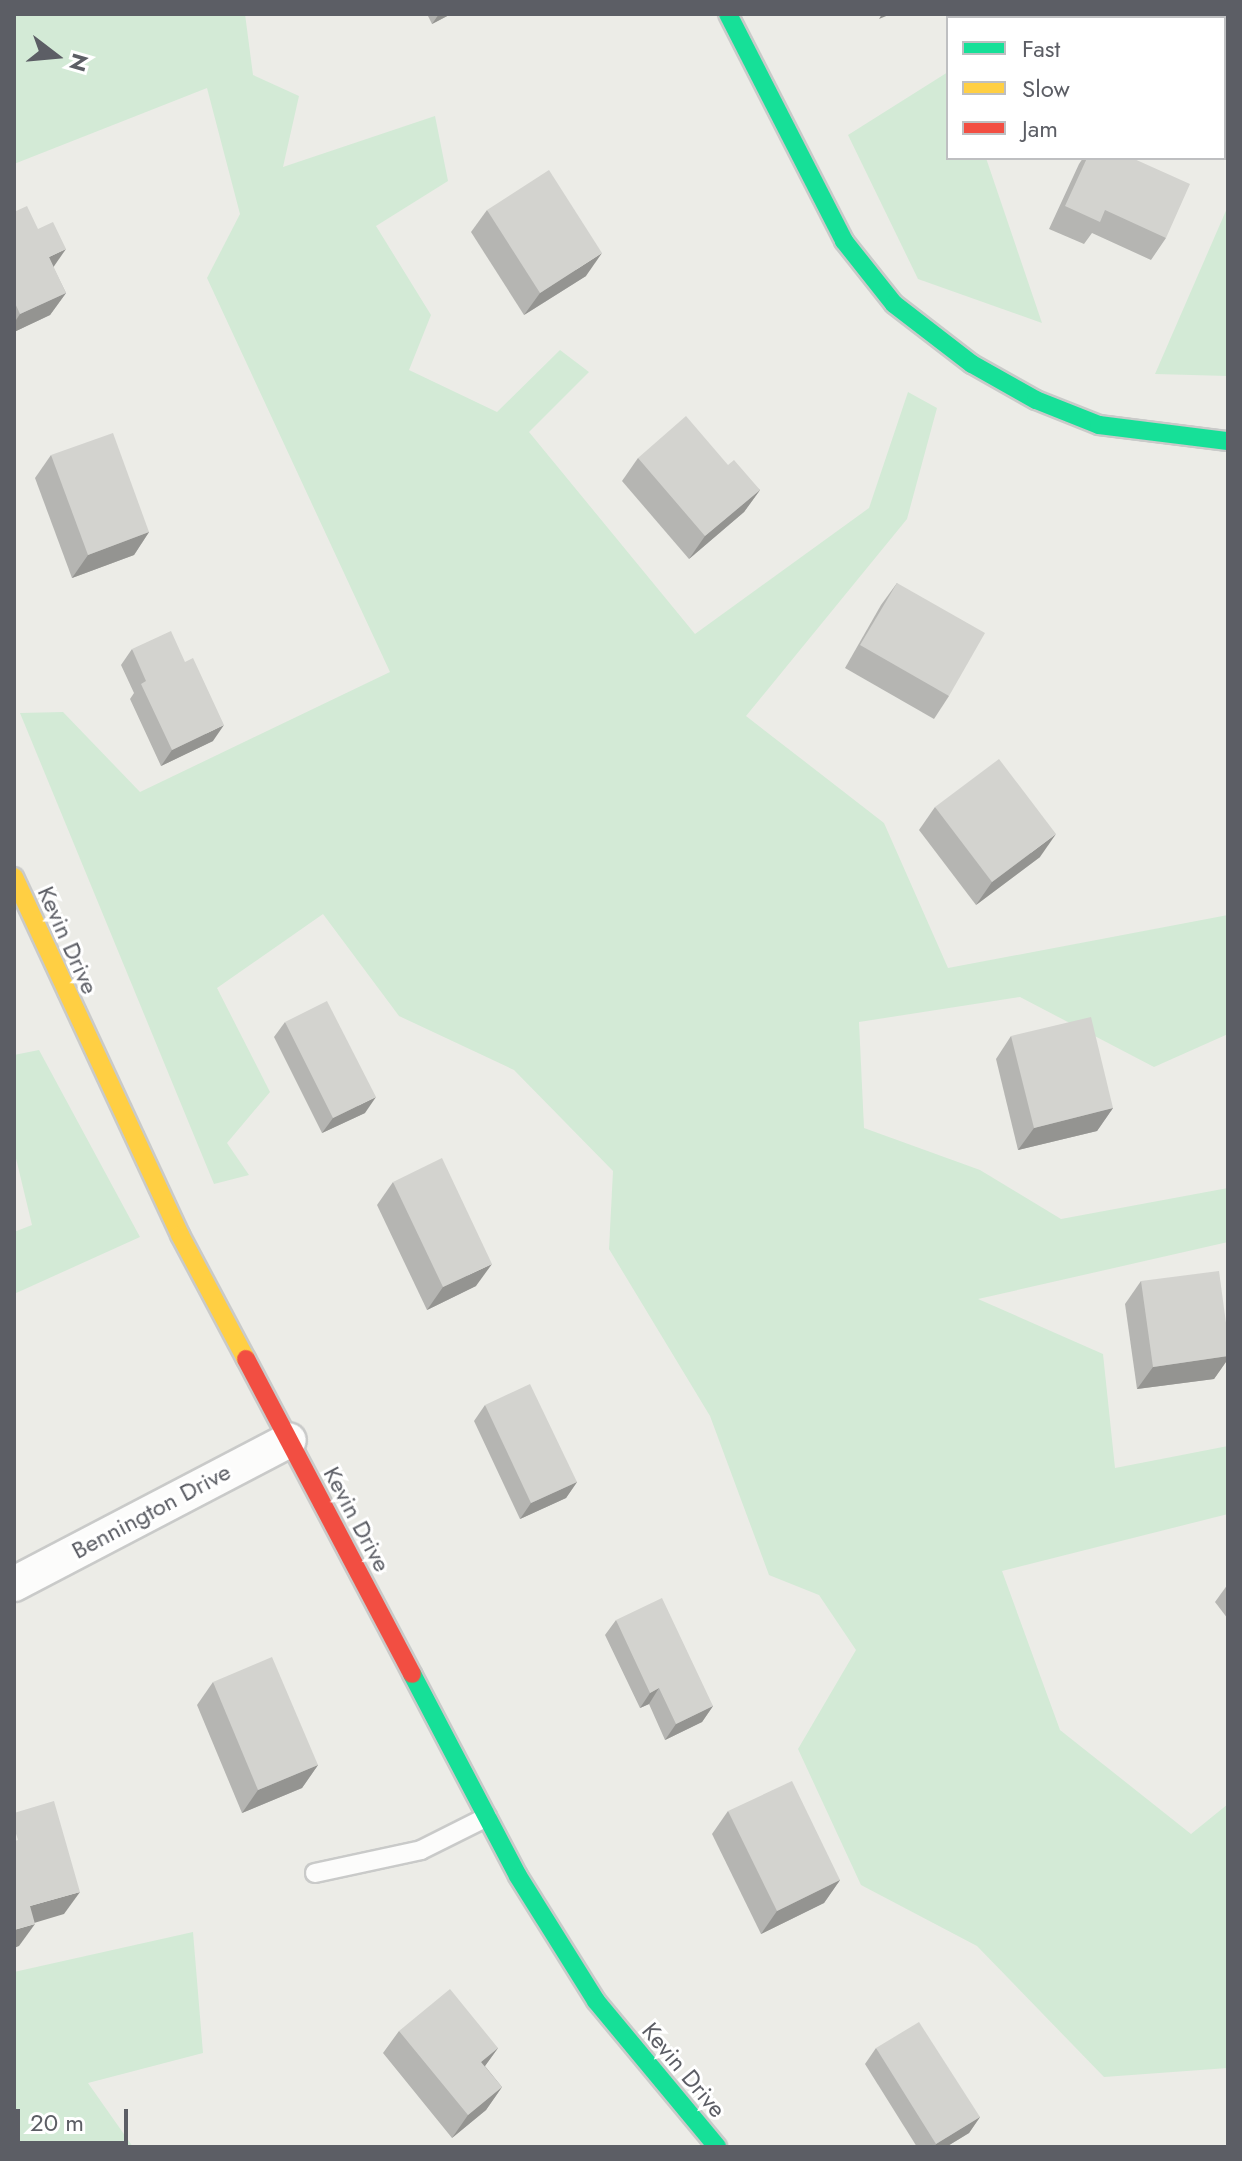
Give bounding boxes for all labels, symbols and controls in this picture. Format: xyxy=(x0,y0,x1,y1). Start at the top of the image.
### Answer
north arrow xyxy=(16,16,96,96)
legend xyxy=(946,16,1226,160)
text: Fast xyxy=(1022,31,1060,66)
text: N xyxy=(61,50,97,75)
text: Slow xyxy=(1022,71,1070,106)
text: Jam xyxy=(1022,111,1058,146)
street label: Kevin Drive xyxy=(31,882,105,998)
street label: Bennington Drive xyxy=(67,1457,235,1565)
street label: Kevin Drive xyxy=(317,1462,397,1576)
street label: Kevin Drive xyxy=(636,2017,732,2123)
scale bar xyxy=(20,2093,132,2143)
text: 20 m xyxy=(30,2105,84,2140)

